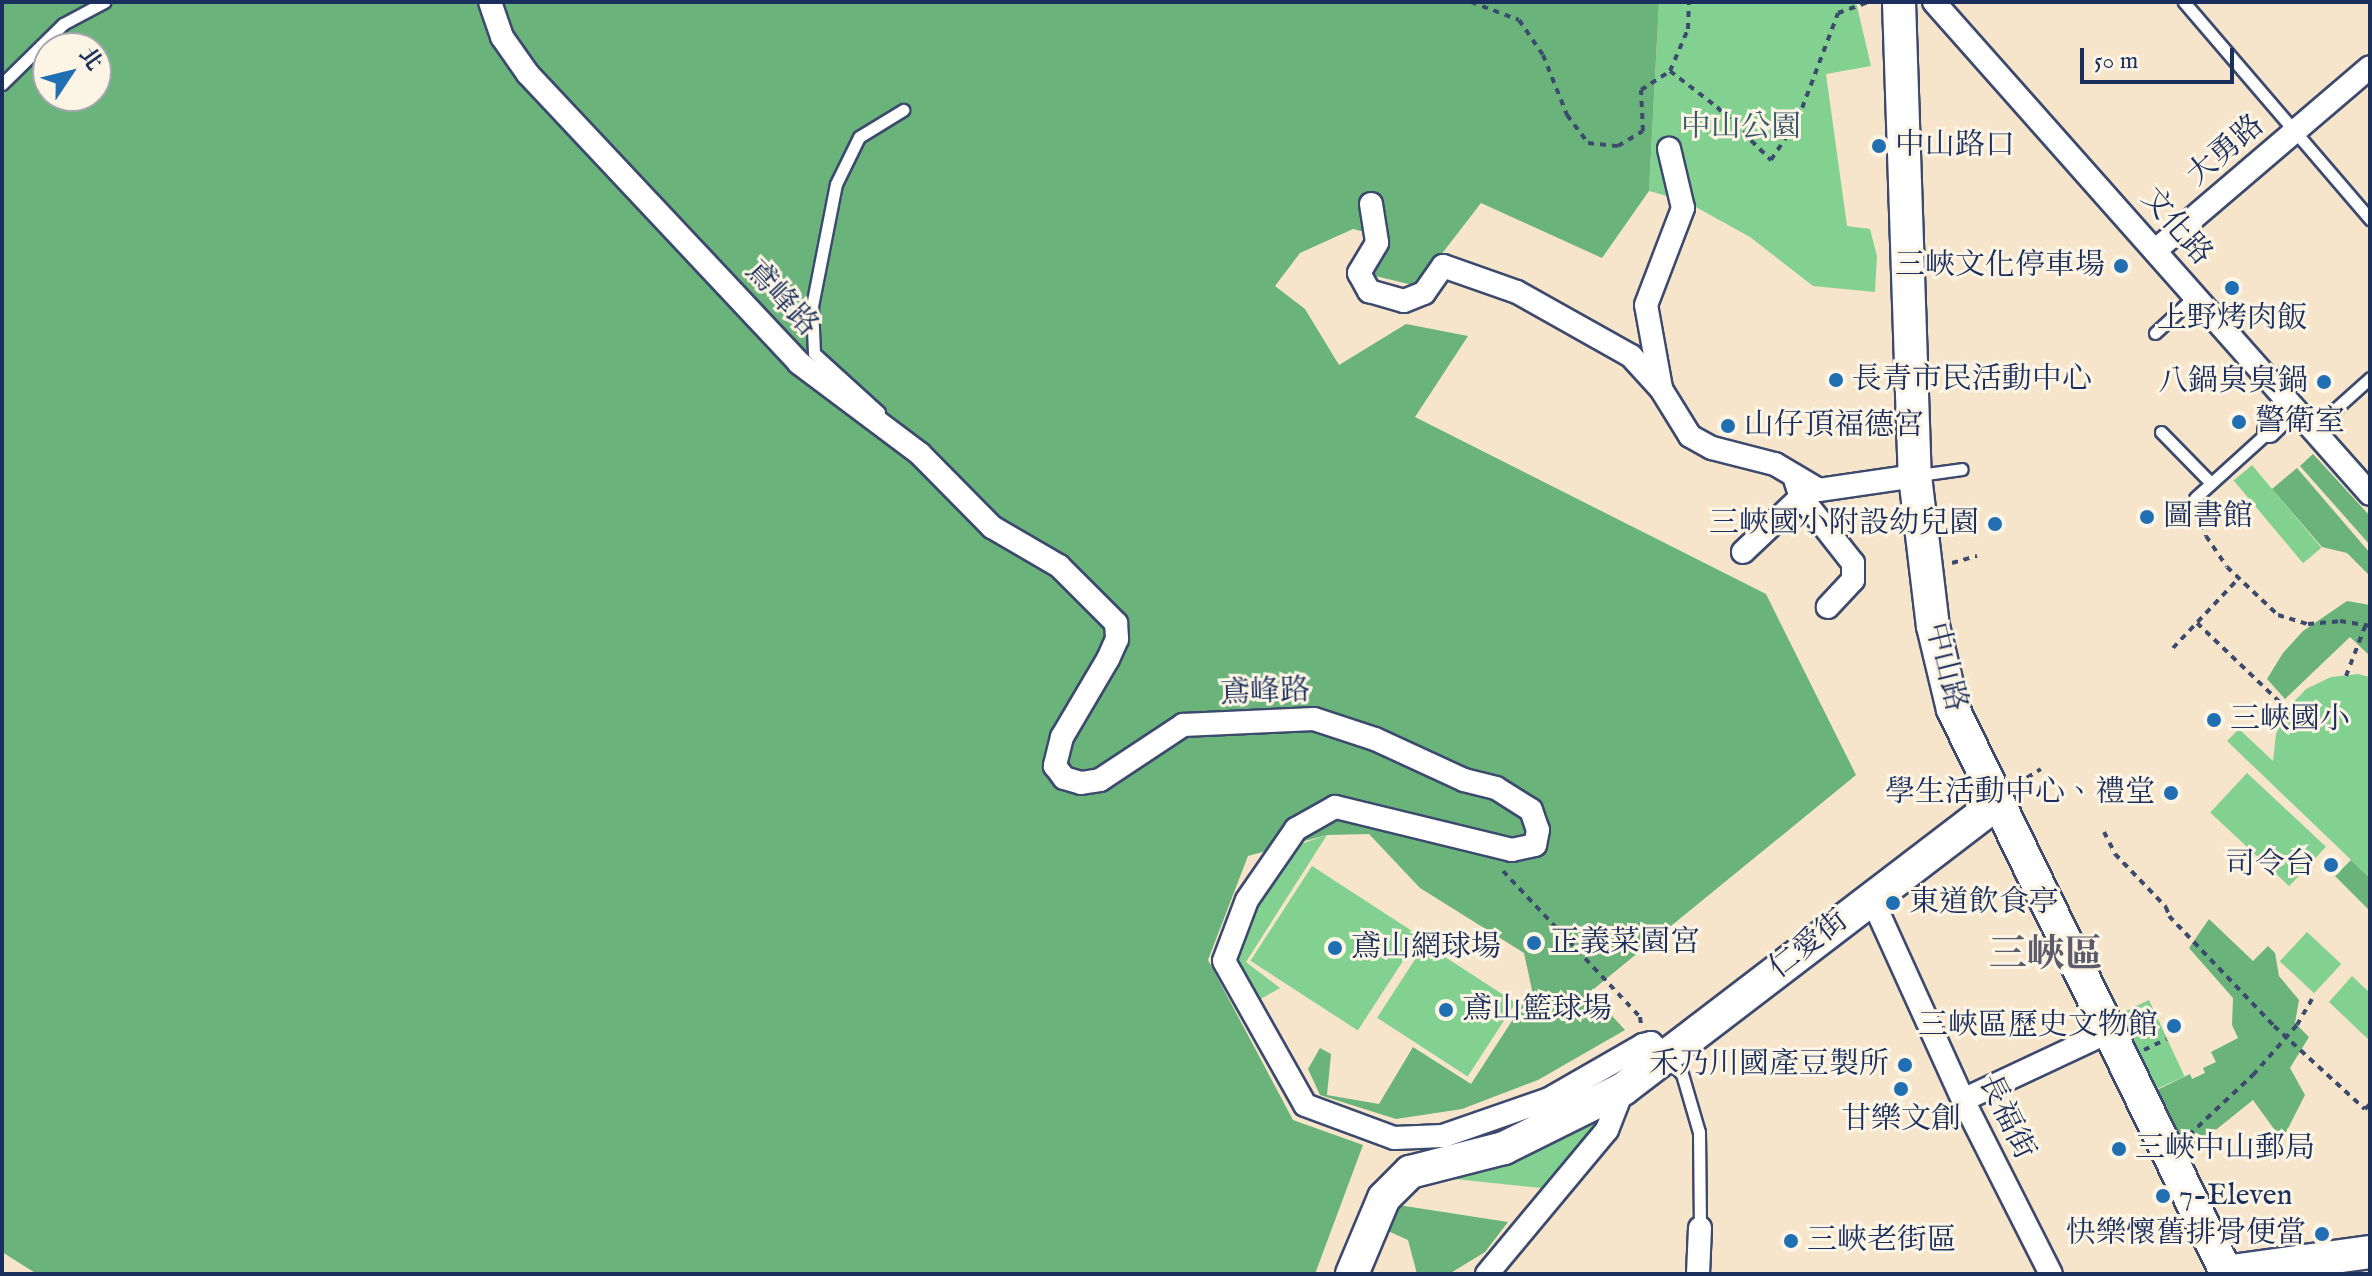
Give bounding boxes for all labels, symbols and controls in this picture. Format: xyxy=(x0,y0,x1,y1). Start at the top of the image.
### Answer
north arrow xyxy=(32,32,112,112)
scale bar xyxy=(2084,32,2238,82)
text: 北 xyxy=(72,42,108,76)
text: 50 m xyxy=(2094,46,2138,77)
street label: 大勇路 xyxy=(2180,108,2272,194)
park label: 中山公園 xyxy=(1681,110,1801,146)
place label: 中山路口 xyxy=(1895,128,2015,164)
marker: 中山路口 xyxy=(1870,137,1888,155)
street label: 文化路 xyxy=(2133,181,2219,273)
place label: 三峽文化停車場 xyxy=(1895,248,2105,284)
street label: 鳶峰路 xyxy=(737,254,825,344)
marker: 三峽文化停車場 xyxy=(2112,257,2130,275)
marker: 上野烤肉飯 xyxy=(2223,279,2241,297)
place label: 上野烤肉飯 xyxy=(2157,301,2307,337)
place label: 長青市民活動中心 xyxy=(1852,362,2092,398)
place label: 八鍋臭臭鍋 xyxy=(2158,364,2308,400)
marker: 長青市民活動中心 xyxy=(1827,371,1845,389)
marker: 八鍋臭臭鍋 xyxy=(2315,373,2333,391)
place label: 警衛室 xyxy=(2255,404,2345,440)
place label: 山仔頂福德宮 xyxy=(1744,408,1924,444)
marker: 警衛室 xyxy=(2230,413,2248,431)
marker: 山仔頂福德宮 xyxy=(1719,417,1737,435)
place label: 圖書館 xyxy=(2163,499,2253,535)
place label: 三峽國小附設幼兒園 xyxy=(1709,506,1979,542)
marker: 圖書館 xyxy=(2138,508,2156,526)
marker: 三峽國小附設幼兒園 xyxy=(1986,515,2004,533)
street label: 中山路 xyxy=(1917,619,1973,715)
street label: 鳶峰路 xyxy=(1219,673,1311,713)
place label: 三峽國小 xyxy=(2230,702,2350,738)
marker: 三峽國小 xyxy=(2205,711,2223,729)
place label: 學生活動中心、禮堂 xyxy=(1885,775,2155,811)
marker: 學生活動中心、禮堂 xyxy=(2162,784,2180,802)
place label: 司令台 xyxy=(2225,847,2315,883)
marker: 司令台 xyxy=(2322,856,2340,874)
place label: 東道飲食亭 xyxy=(1909,885,2059,921)
marker: 東道飲食亭 xyxy=(1884,894,1902,912)
street label: 仁愛街 xyxy=(1762,903,1856,987)
place label: 正義菜園宮 xyxy=(1550,925,1700,961)
place label: 鳶山網球場 xyxy=(1351,930,1501,966)
marker: 正義菜園宮 xyxy=(1525,934,1543,952)
district label: 三峽區 xyxy=(1989,934,2103,980)
marker: 鳶山網球場 xyxy=(1326,939,1344,957)
place label: 鳶山籃球場 xyxy=(1462,992,1612,1028)
marker: 鳶山籃球場 xyxy=(1437,1001,1455,1019)
place label: 三峽區歷史文物館 xyxy=(1918,1008,2158,1044)
marker: 三峽區歷史文物館 xyxy=(2165,1017,2183,1035)
place label: 禾乃川國產豆製所 xyxy=(1649,1047,1889,1083)
marker: 禾乃川國產豆製所 xyxy=(1896,1056,1914,1074)
street label: 長福街 xyxy=(1970,1069,2042,1165)
marker: 甘樂文創 xyxy=(1892,1080,1910,1098)
place label: 甘樂文創 xyxy=(1841,1102,1961,1138)
place label: 三峽中山郵局 xyxy=(2135,1131,2315,1167)
marker: 三峽中山郵局 xyxy=(2110,1140,2128,1158)
place label: 7-Eleven xyxy=(2179,1178,2293,1214)
marker: 7-Eleven xyxy=(2154,1187,2172,1205)
place label: 快樂懷舊排骨便當 xyxy=(2066,1216,2306,1252)
place label: 三峽老街區 xyxy=(1807,1223,1957,1259)
marker: 快樂懷舊排骨便當 xyxy=(2313,1225,2331,1243)
marker: 三峽老街區 xyxy=(1782,1232,1800,1250)

